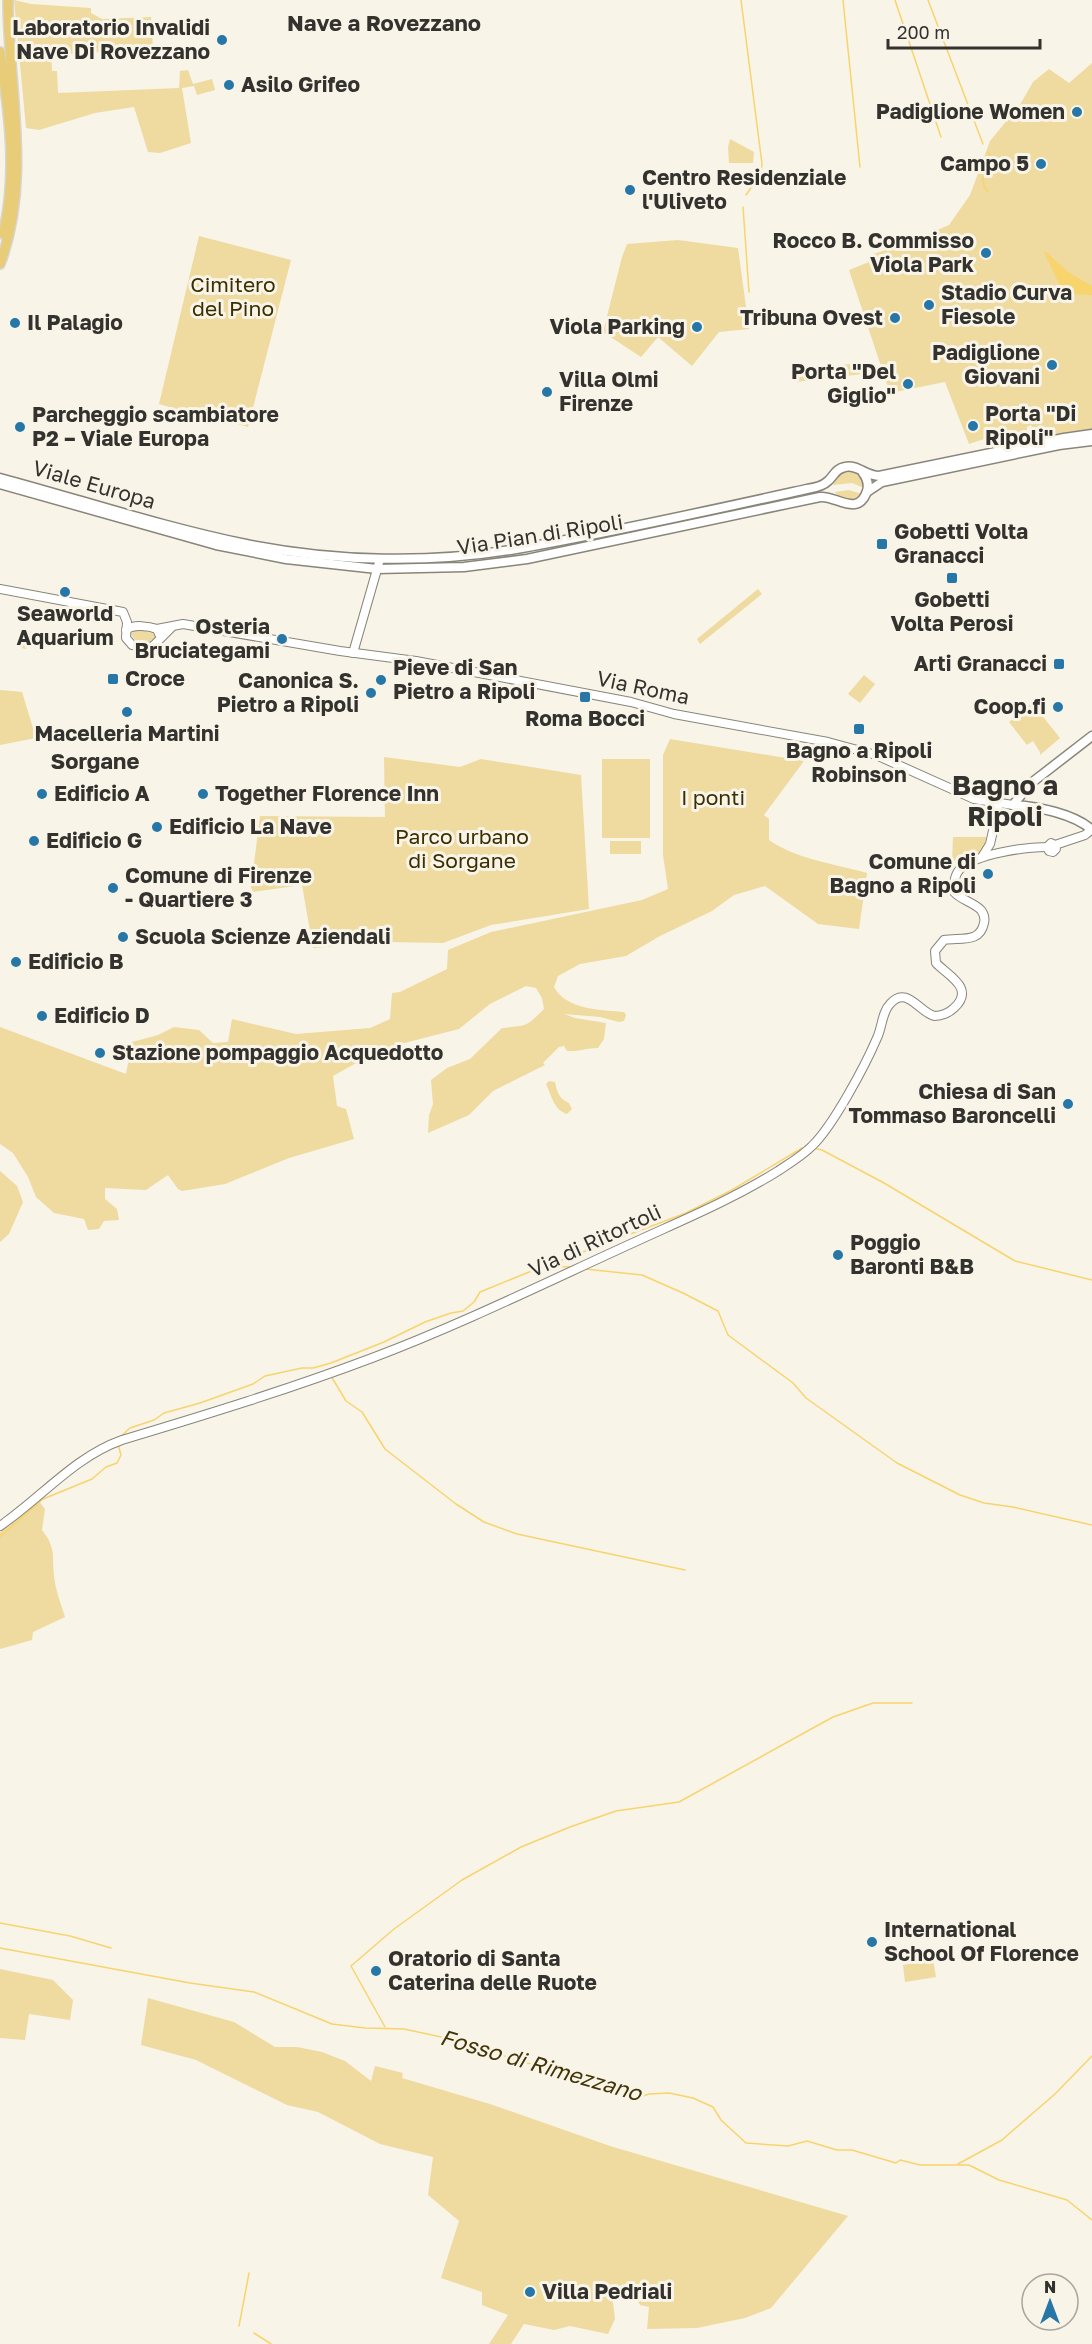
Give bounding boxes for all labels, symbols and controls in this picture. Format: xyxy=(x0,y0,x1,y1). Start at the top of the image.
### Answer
district label: Nave a Rovezzano xyxy=(287,9,481,36)
scale bar xyxy=(888,12,1040,50)
place label: Laboratorio Invalidi Nave Di Rovezzano xyxy=(12,14,210,64)
text: 200 m xyxy=(897,21,950,43)
marker: Laboratorio Invalidi Nave Di Rovezzano xyxy=(215,33,229,47)
place label: Asilo Grifeo xyxy=(241,71,360,97)
marker: Asilo Grifeo xyxy=(222,78,236,92)
place label: Padiglione Women xyxy=(876,98,1065,124)
marker: Padiglione Women xyxy=(1070,105,1084,119)
place label: Campo 5 xyxy=(940,150,1029,176)
marker: Campo 5 xyxy=(1034,157,1048,171)
place label: Centro Residenziale l'Uliveto xyxy=(642,164,846,214)
marker: Centro Residenziale l'Uliveto xyxy=(623,183,637,197)
place label: Rocco B. Commisso Viola Park xyxy=(772,227,974,277)
marker: Rocco B. Commisso Viola Park xyxy=(979,246,993,260)
park label: Cimitero del Pino xyxy=(190,271,276,321)
place label: Stadio Curva Fiesole xyxy=(941,279,1072,329)
marker: Stadio Curva Fiesole xyxy=(922,298,936,312)
place label: Tribuna Ovest xyxy=(740,304,883,330)
place label: Il Palagio xyxy=(27,309,123,335)
marker: Tribuna Ovest xyxy=(888,311,902,325)
place label: Viola Parking xyxy=(550,313,685,339)
marker: Il Palagio xyxy=(8,316,22,330)
marker: Viola Parking xyxy=(690,320,704,334)
place label: Padiglione Giovani xyxy=(932,339,1040,389)
place label: Porta "Del Giglio" xyxy=(791,358,896,408)
marker: Padiglione Giovani xyxy=(1045,358,1059,372)
place label: Villa Olmi Firenze xyxy=(559,366,659,416)
marker: Porta "Del Giglio" xyxy=(901,377,915,391)
marker: Villa Olmi Firenze xyxy=(540,385,554,399)
place label: Porta "Di Ripoli" xyxy=(985,400,1076,450)
place label: Parcheggio scambiatore P2 – Viale Europa xyxy=(32,401,279,451)
marker: Porta "Di Ripoli" xyxy=(966,419,980,433)
marker: Parcheggio scambiatore P2 – Viale Europa xyxy=(13,420,27,434)
street label: Viale Europa xyxy=(30,454,159,514)
street label: Via Pian di Ripoli xyxy=(455,508,625,560)
place label: Gobetti Volta Granacci xyxy=(894,518,1028,568)
marker: Gobetti Volta Granacci xyxy=(875,537,889,551)
marker: Gobetti Volta Perosi xyxy=(945,571,959,585)
marker: Seaworld Aquarium xyxy=(58,585,72,599)
place label: Gobetti Volta Perosi xyxy=(891,586,1013,636)
place label: Seaworld Aquarium xyxy=(16,600,114,650)
place label: Osteria Bruciategami xyxy=(134,613,270,663)
marker: Osteria Bruciategami xyxy=(275,632,289,646)
place label: Arti Granacci xyxy=(914,650,1047,676)
place label: Pieve di San Pietro a Ripoli xyxy=(393,654,535,704)
marker: Arti Granacci xyxy=(1052,657,1066,671)
place label: Croce xyxy=(125,665,185,691)
street label: Via Roma xyxy=(595,665,692,710)
place label: Canonica S. Pietro a Ripoli xyxy=(217,667,359,717)
marker: Croce xyxy=(106,672,120,686)
marker: Pieve di San Pietro a Ripoli xyxy=(374,673,388,687)
marker: Canonica S. Pietro a Ripoli xyxy=(364,686,378,700)
marker: Roma Bocci xyxy=(578,690,592,704)
place label: Coop.fi xyxy=(974,693,1046,719)
marker: Coop.fi xyxy=(1051,700,1065,714)
marker: Macelleria Martini xyxy=(120,705,134,719)
place label: Roma Bocci xyxy=(525,705,645,731)
place label: Macelleria Martini xyxy=(34,720,220,746)
marker: Bagno a Ripoli Robinson xyxy=(852,722,866,736)
place label: Bagno a Ripoli Robinson xyxy=(786,737,932,787)
district label: Sorgane xyxy=(51,747,139,774)
district label: Bagno a Ripoli xyxy=(952,769,1058,832)
place label: Edificio A xyxy=(54,780,150,806)
place label: Together Florence Inn xyxy=(215,780,439,806)
park label: I ponti xyxy=(681,784,745,810)
marker: Edificio A xyxy=(35,787,49,801)
marker: Together Florence Inn xyxy=(196,787,210,801)
place label: Edificio La Nave xyxy=(169,813,332,839)
marker: Edificio La Nave xyxy=(150,820,164,834)
park label: Parco urbano di Sorgane xyxy=(395,823,529,873)
place label: Edificio G xyxy=(46,827,142,853)
marker: Edificio G xyxy=(27,834,41,848)
place label: Comune di Bagno a Ripoli xyxy=(829,848,976,898)
place label: Comune di Firenze - Quartiere 3 xyxy=(125,862,312,912)
marker: Comune di Bagno a Ripoli xyxy=(981,867,995,881)
marker: Comune di Firenze - Quartiere 3 xyxy=(106,881,120,895)
place label: Scuola Scienze Aziendali xyxy=(135,923,391,949)
marker: Scuola Scienze Aziendali xyxy=(116,930,130,944)
place label: Edificio B xyxy=(28,948,124,974)
marker: Edificio B xyxy=(9,955,23,969)
place label: Edificio D xyxy=(54,1002,150,1028)
marker: Edificio D xyxy=(35,1009,49,1023)
place label: Stazione pompaggio Acquedotto xyxy=(112,1039,443,1065)
marker: Stazione pompaggio Acquedotto xyxy=(93,1046,107,1060)
place label: Chiesa di San Tommaso Baroncelli xyxy=(848,1078,1056,1128)
marker: Chiesa di San Tommaso Baroncelli xyxy=(1061,1097,1075,1111)
street label: Via di Ritortoli xyxy=(524,1198,665,1282)
place label: Poggio Baronti B&B xyxy=(850,1229,974,1279)
marker: Poggio Baronti B&B xyxy=(831,1248,845,1262)
place label: International School Of Florence xyxy=(884,1916,1079,1966)
marker: International School Of Florence xyxy=(865,1935,879,1949)
place label: Oratorio di Santa Caterina delle Ruote xyxy=(388,1945,597,1995)
marker: Oratorio di Santa Caterina delle Ruote xyxy=(369,1964,383,1978)
water label: Fosso di Rimezzano xyxy=(437,2023,647,2107)
north arrow xyxy=(1020,2272,1080,2332)
text: N xyxy=(1044,2277,1056,2297)
place label: Villa Pedriali xyxy=(542,2278,672,2304)
marker: Villa Pedriali xyxy=(523,2285,537,2299)

